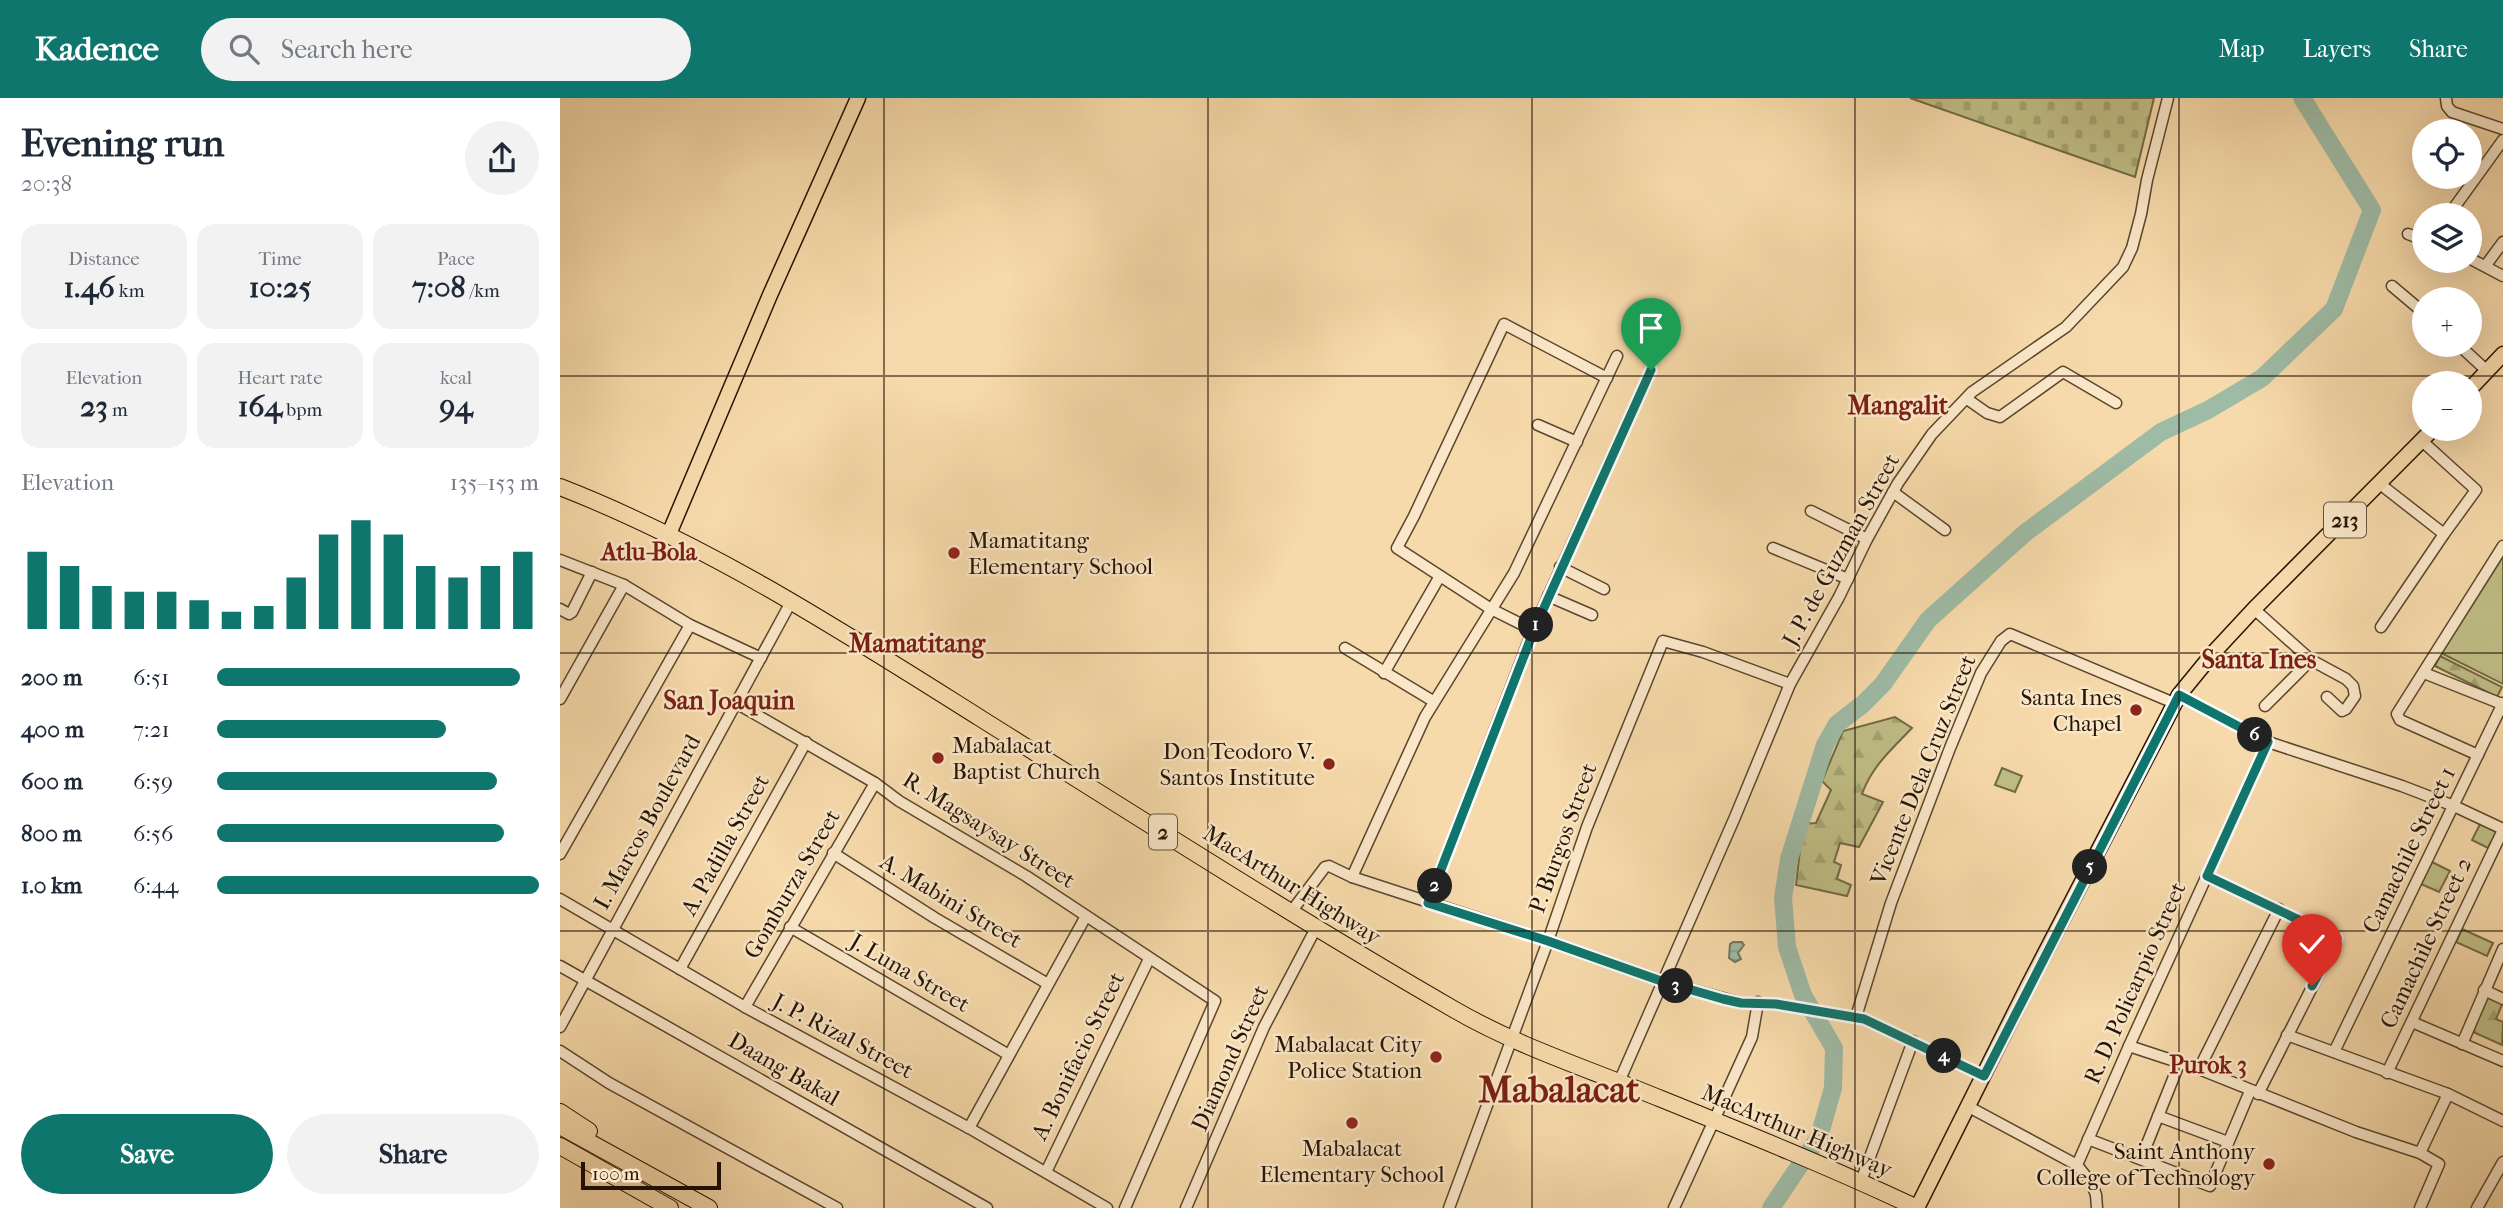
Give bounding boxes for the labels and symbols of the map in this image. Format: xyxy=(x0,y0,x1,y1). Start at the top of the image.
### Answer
pin xyxy=(1621,298,1681,370)
district label: Mangalit xyxy=(1848,390,1949,421)
street label: J. P. de Guzman Street xyxy=(1776,449,1905,653)
road number: 213 xyxy=(2324,502,2366,538)
place label: Mamatitang Elementary School xyxy=(968,527,1154,580)
district label: Atlu-Bola xyxy=(599,538,698,566)
marker: Mamatitang Elementary School xyxy=(946,545,962,561)
pin: 1 xyxy=(1518,608,1553,642)
district label: Mamatitang xyxy=(849,628,986,659)
district label: Santa Ines xyxy=(2202,644,2317,675)
street label: Vicente Dela Cruz Street xyxy=(1864,651,1982,890)
place label: Santa Ines Chapel xyxy=(2020,684,2123,737)
district label: San Joaquin xyxy=(663,685,796,716)
marker: Santa Ines Chapel xyxy=(2128,702,2144,718)
pin: 6 xyxy=(2238,718,2272,752)
street label: I. Marcos Boulevard xyxy=(588,729,706,914)
place label: Mabalacat Baptist Church xyxy=(952,732,1101,785)
place label: Don Teodoro V. Santos Institute xyxy=(1160,738,1315,791)
marker: Mabalacat Baptist Church xyxy=(930,750,946,766)
marker: Don Teodoro V. Santos Institute xyxy=(1321,756,1337,772)
street label: P. Burgos Street xyxy=(1523,759,1603,917)
street label: Camachile Street 1 xyxy=(2357,762,2461,938)
street label: R. Magsaysay Street xyxy=(898,766,1080,894)
street label: A. Padilla Street xyxy=(675,770,775,921)
street label: Gomburza Street xyxy=(738,805,846,963)
road number: 2 xyxy=(1149,814,1177,850)
street label: MacArthur Highway xyxy=(1198,819,1386,951)
street label: A. Mabini Street xyxy=(874,848,1027,954)
pin: 5 xyxy=(2072,850,2108,884)
street label: Camachile Street 2 xyxy=(2375,853,2478,1033)
pin: 2 xyxy=(1418,868,1452,904)
street label: R. D. Policarpio Street xyxy=(2078,878,2192,1088)
pin xyxy=(2282,914,2342,986)
street label: J. Luna Street xyxy=(844,927,975,1018)
street label: A. Bonifacio Street xyxy=(1025,968,1130,1145)
pin: 3 xyxy=(1658,968,1694,1004)
street label: Diamond Street xyxy=(1186,981,1274,1135)
street label: J. P. Rizal Street xyxy=(766,987,918,1084)
street label: Daang Bakal xyxy=(724,1026,845,1112)
place label: Mabalacat City Police Station xyxy=(1274,1031,1423,1084)
pin: 4 xyxy=(1926,1038,1962,1074)
marker: Mabalacat City Police Station xyxy=(1428,1049,1444,1065)
district label: Purok 3 xyxy=(2169,1051,2247,1079)
district label: Mabalacat xyxy=(1478,1068,1640,1112)
street label: MacArthur Highway xyxy=(1698,1079,1897,1184)
marker: Mabalacat Elementary School xyxy=(1344,1115,1360,1131)
place label: Mabalacat Elementary School xyxy=(1259,1135,1445,1188)
place label: Saint Anthony College of Technology xyxy=(2036,1138,2256,1191)
marker: Saint Anthony College of Technology xyxy=(2261,1156,2277,1172)
scale bar xyxy=(581,1159,721,1191)

